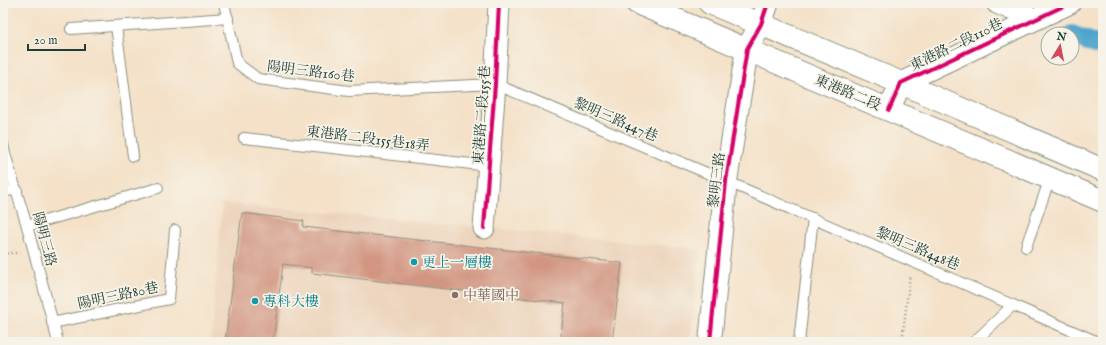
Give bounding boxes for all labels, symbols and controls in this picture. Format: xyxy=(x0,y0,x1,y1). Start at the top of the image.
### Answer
street label: 東港路二段110巷 xyxy=(907,15,1006,75)
scale bar xyxy=(28,26,85,52)
north arrow xyxy=(1040,26,1080,66)
text: N xyxy=(1055,29,1068,45)
text: 20 m xyxy=(34,33,57,48)
street label: 陽明三路160巷 xyxy=(266,58,356,86)
street label: 東港路二段155巷 xyxy=(470,65,494,165)
street label: 東港路二段 xyxy=(812,71,883,115)
street label: 黎明三路447巷 xyxy=(571,94,660,146)
street label: 東港路二段155巷18弄 xyxy=(305,122,431,155)
street label: 黎明三路 xyxy=(705,151,729,209)
street label: 陽明三路 xyxy=(28,210,60,269)
street label: 黎明三路448巷 xyxy=(873,223,962,275)
place label: 更上一層樓 xyxy=(422,254,492,272)
marker: 更上一層樓 xyxy=(409,257,419,267)
street label: 陽明三路80巷 xyxy=(76,279,160,313)
place label: 中華國中 xyxy=(463,287,519,305)
marker: 中華國中 xyxy=(450,290,460,300)
place label: 專科大樓 xyxy=(263,293,319,311)
marker: 專科大樓 xyxy=(250,296,260,306)

